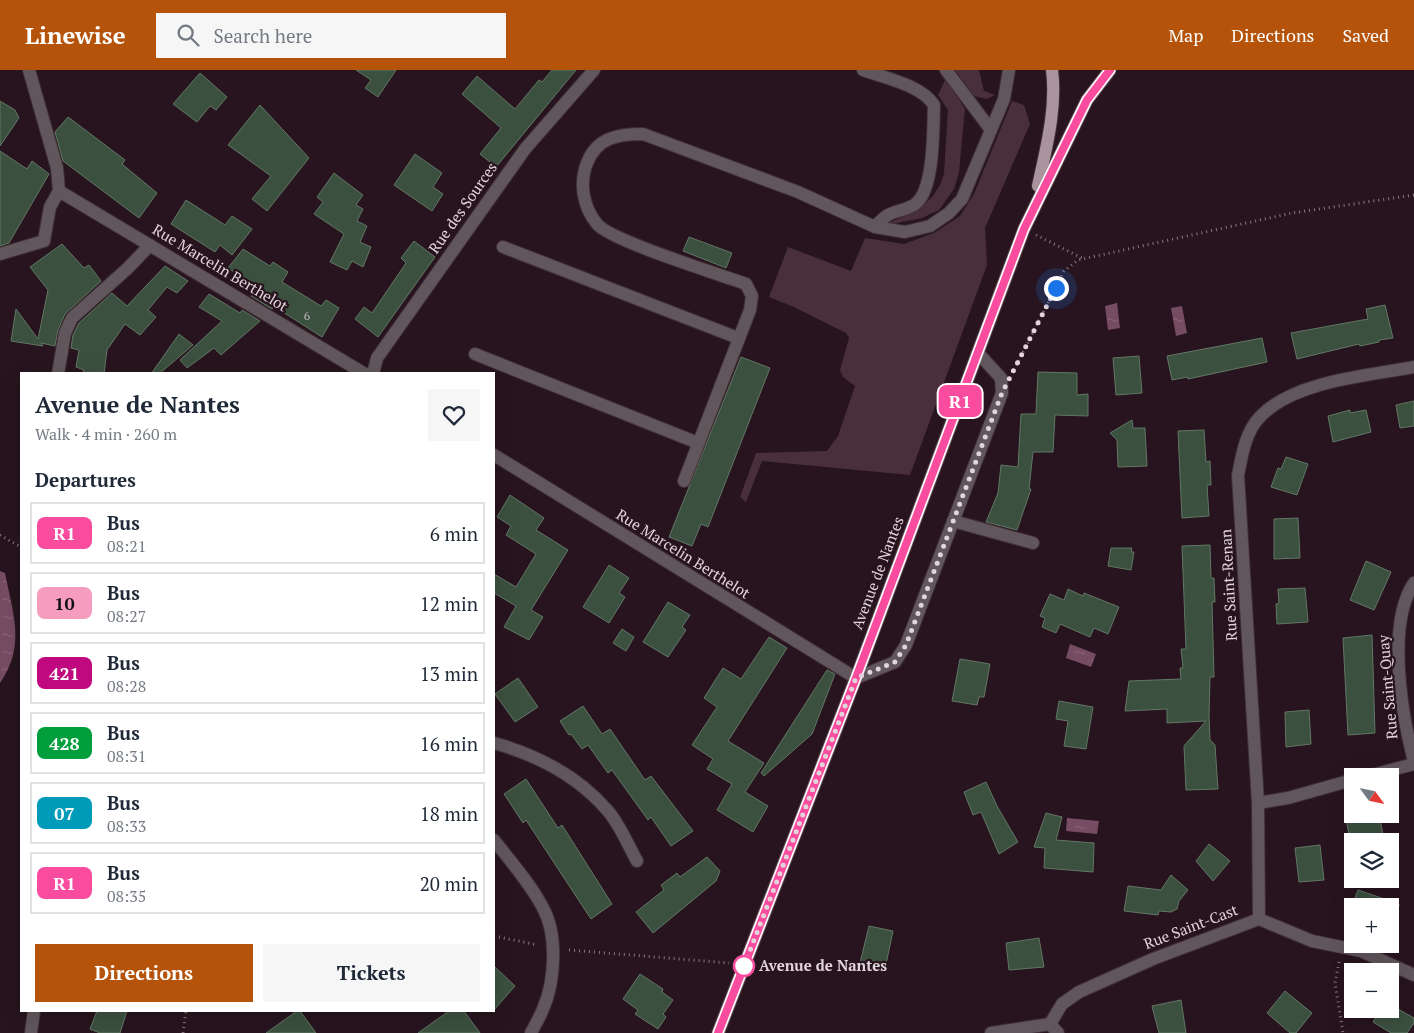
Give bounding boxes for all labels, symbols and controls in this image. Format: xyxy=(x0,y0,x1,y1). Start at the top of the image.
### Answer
search box xyxy=(156,13,506,58)
text: Linewise xyxy=(25,19,126,51)
icon: search xyxy=(174,21,202,49)
text: Search here xyxy=(214,23,312,48)
text: Map xyxy=(1168,23,1203,47)
text: Directions xyxy=(1231,23,1314,47)
text: Saved xyxy=(1342,23,1389,47)
street label: Rue des Sources xyxy=(423,158,501,257)
street label: Rue Marcelin Berthelot xyxy=(149,219,292,316)
your location xyxy=(1044,276,1069,301)
house number: 6 xyxy=(304,308,311,323)
line badge: R1 xyxy=(938,385,982,417)
text: Avenue de Nantes xyxy=(35,388,240,420)
button: heart xyxy=(428,389,480,441)
text: R1 xyxy=(949,389,971,413)
text: Walk · 4 min · 260 m xyxy=(35,423,177,445)
text: Departures xyxy=(35,467,136,492)
street label: Rue Marcelin Berthelot xyxy=(613,504,755,603)
text: Bus xyxy=(107,510,140,535)
street label: Avenue de Nantes xyxy=(846,513,908,632)
text: R1 xyxy=(53,521,76,545)
text: 6 min xyxy=(430,521,478,546)
street label: Rue Saint-Renan xyxy=(1215,529,1241,641)
text: 08:21 xyxy=(107,535,146,557)
text: Bus xyxy=(107,580,140,605)
text: 10 xyxy=(54,591,75,615)
text: 12 min xyxy=(420,591,478,616)
text: 08:27 xyxy=(107,605,146,627)
street label: Rue Saint-Quay xyxy=(1372,634,1402,740)
text: Bus xyxy=(107,650,140,675)
text: 421 xyxy=(49,661,80,685)
text: 13 min xyxy=(420,661,478,686)
text: 08:28 xyxy=(107,675,146,697)
text: Bus xyxy=(107,720,140,745)
text: 428 xyxy=(49,731,80,755)
text: 16 min xyxy=(420,731,478,756)
text: 08:31 xyxy=(107,745,146,767)
north arrow xyxy=(1344,768,1399,822)
map controls xyxy=(1344,768,1399,1018)
text: Bus xyxy=(107,790,140,815)
text: 07 xyxy=(54,801,75,825)
text: 18 min xyxy=(420,801,478,826)
text: 08:33 xyxy=(107,815,146,837)
button: layers xyxy=(1344,833,1399,888)
text: Bus xyxy=(107,860,140,885)
text: R1 xyxy=(53,871,76,895)
text: 20 min xyxy=(420,871,478,896)
text: 08:35 xyxy=(107,885,146,907)
button: + xyxy=(1344,898,1399,953)
street label: Rue Saint-Cast xyxy=(1141,899,1241,953)
button: Directions xyxy=(35,944,253,1002)
button: Tickets xyxy=(263,944,480,1002)
marker: Avenue de Nantes xyxy=(733,955,755,977)
place label: Avenue de Nantes xyxy=(759,955,887,975)
button: − xyxy=(1344,963,1399,1018)

